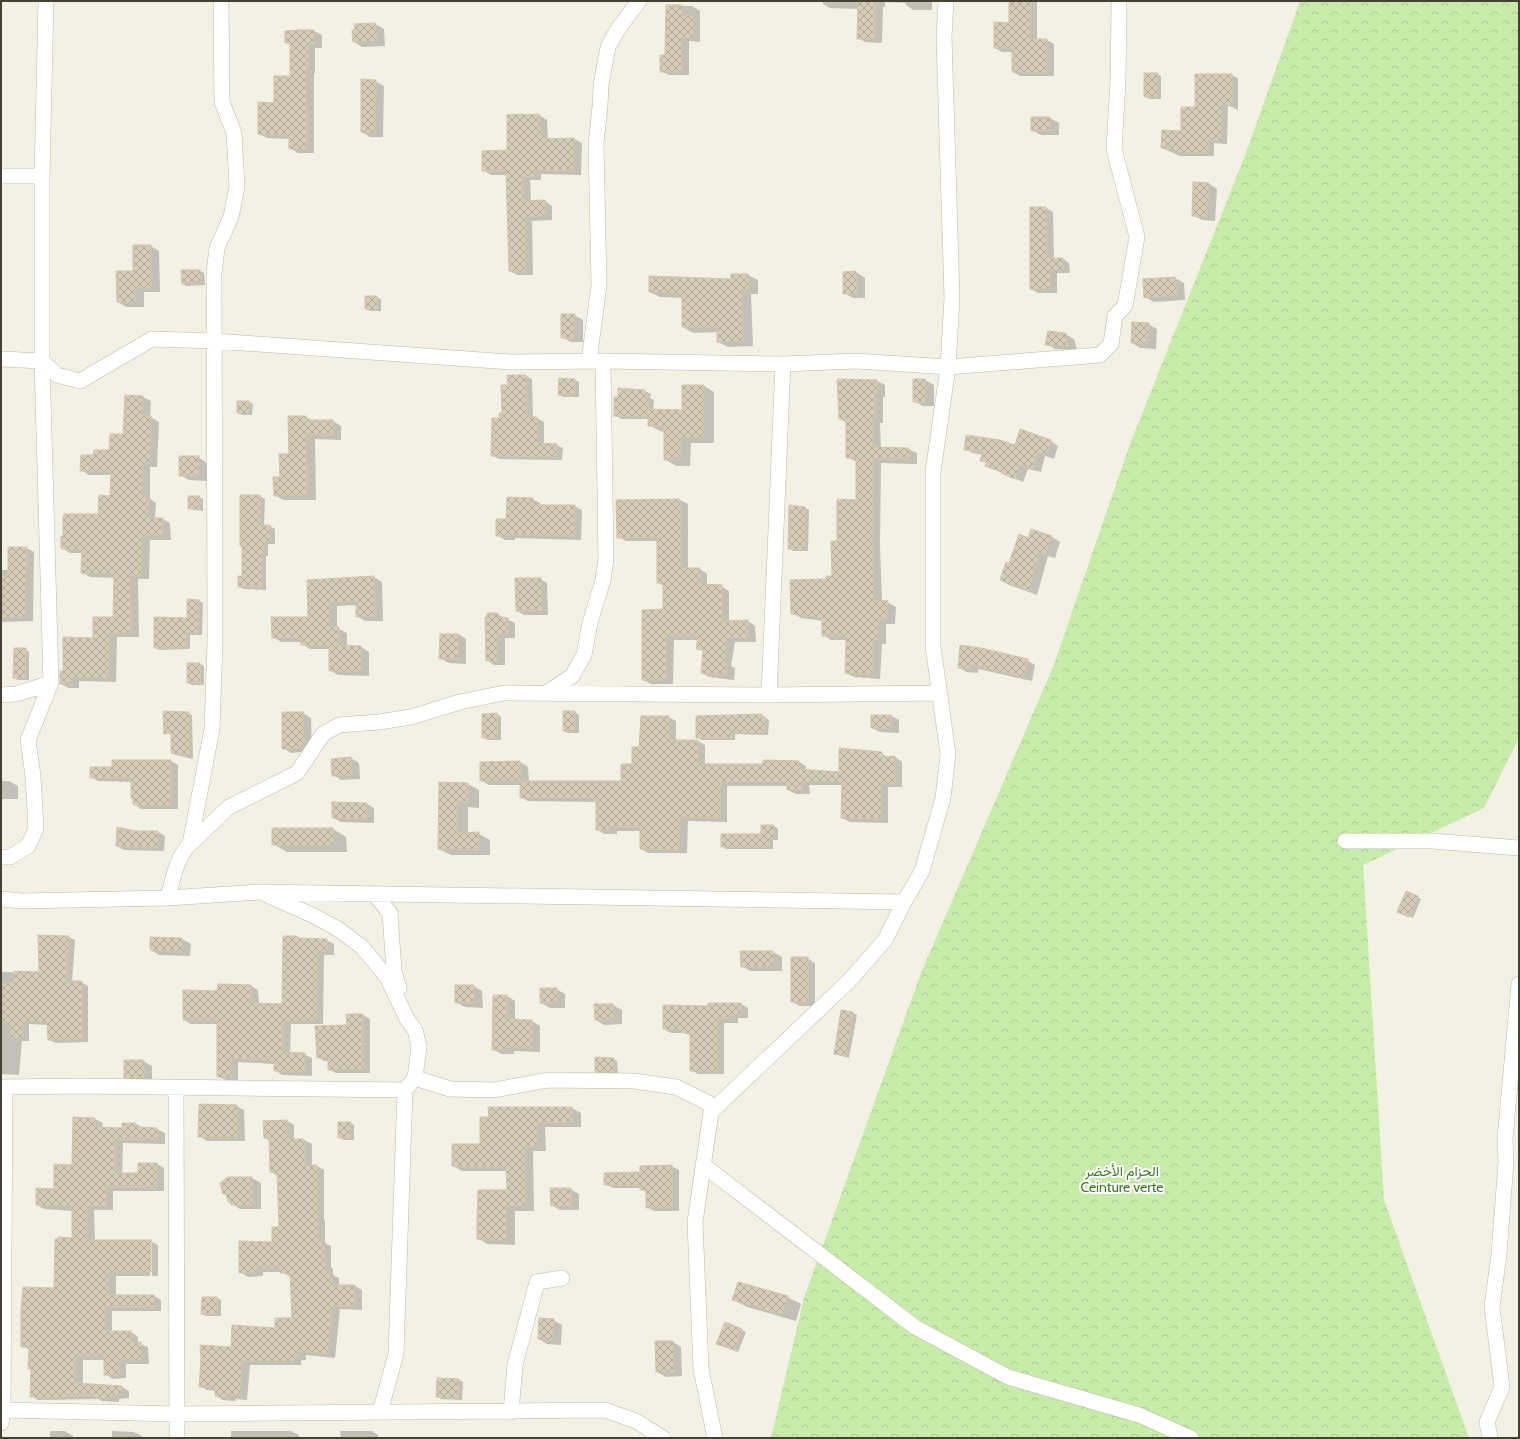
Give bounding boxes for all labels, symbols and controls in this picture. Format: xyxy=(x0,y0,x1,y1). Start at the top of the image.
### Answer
park label: الحزام الأخضر Ceinture verte xyxy=(1080,1162,1164,1196)

